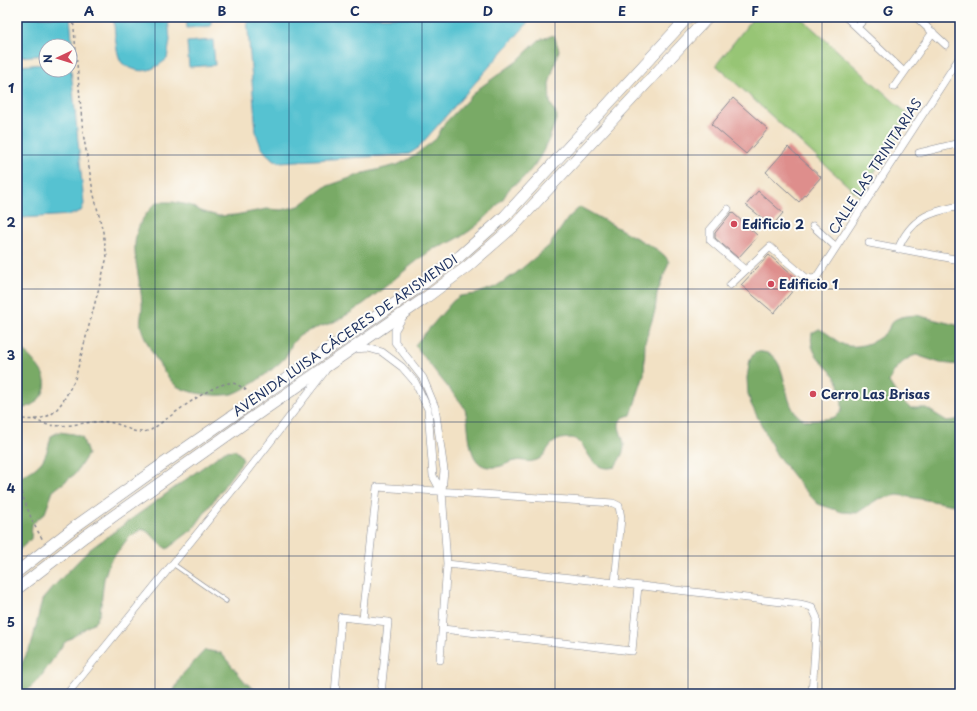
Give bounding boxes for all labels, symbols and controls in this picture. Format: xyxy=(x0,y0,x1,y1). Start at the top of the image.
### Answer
text: A xyxy=(84,1,94,20)
text: B xyxy=(218,1,227,20)
text: C xyxy=(350,1,360,20)
text: D xyxy=(483,1,493,20)
text: E xyxy=(618,1,626,20)
text: F xyxy=(751,1,759,20)
text: G xyxy=(883,1,893,20)
north arrow xyxy=(38,38,78,78)
text: N xyxy=(39,54,56,64)
text: 1 xyxy=(8,78,14,97)
street label: CALLE LAS TRINITARIAS xyxy=(823,94,926,238)
text: 2 xyxy=(6,212,16,231)
place label: Edificio 2 xyxy=(742,214,804,233)
marker: Edificio 2 xyxy=(729,219,739,229)
street label: AVENIDA LUISA CÁCERES DE ARISMENDI xyxy=(228,249,461,420)
place label: Edificio 1 xyxy=(779,274,838,293)
marker: Edificio 1 xyxy=(766,279,776,289)
text: 3 xyxy=(7,345,16,364)
place label: Cerro Las Brisas xyxy=(821,384,930,403)
marker: Cerro Las Brisas xyxy=(808,389,818,399)
text: 4 xyxy=(7,478,16,497)
text: 5 xyxy=(7,612,15,631)

